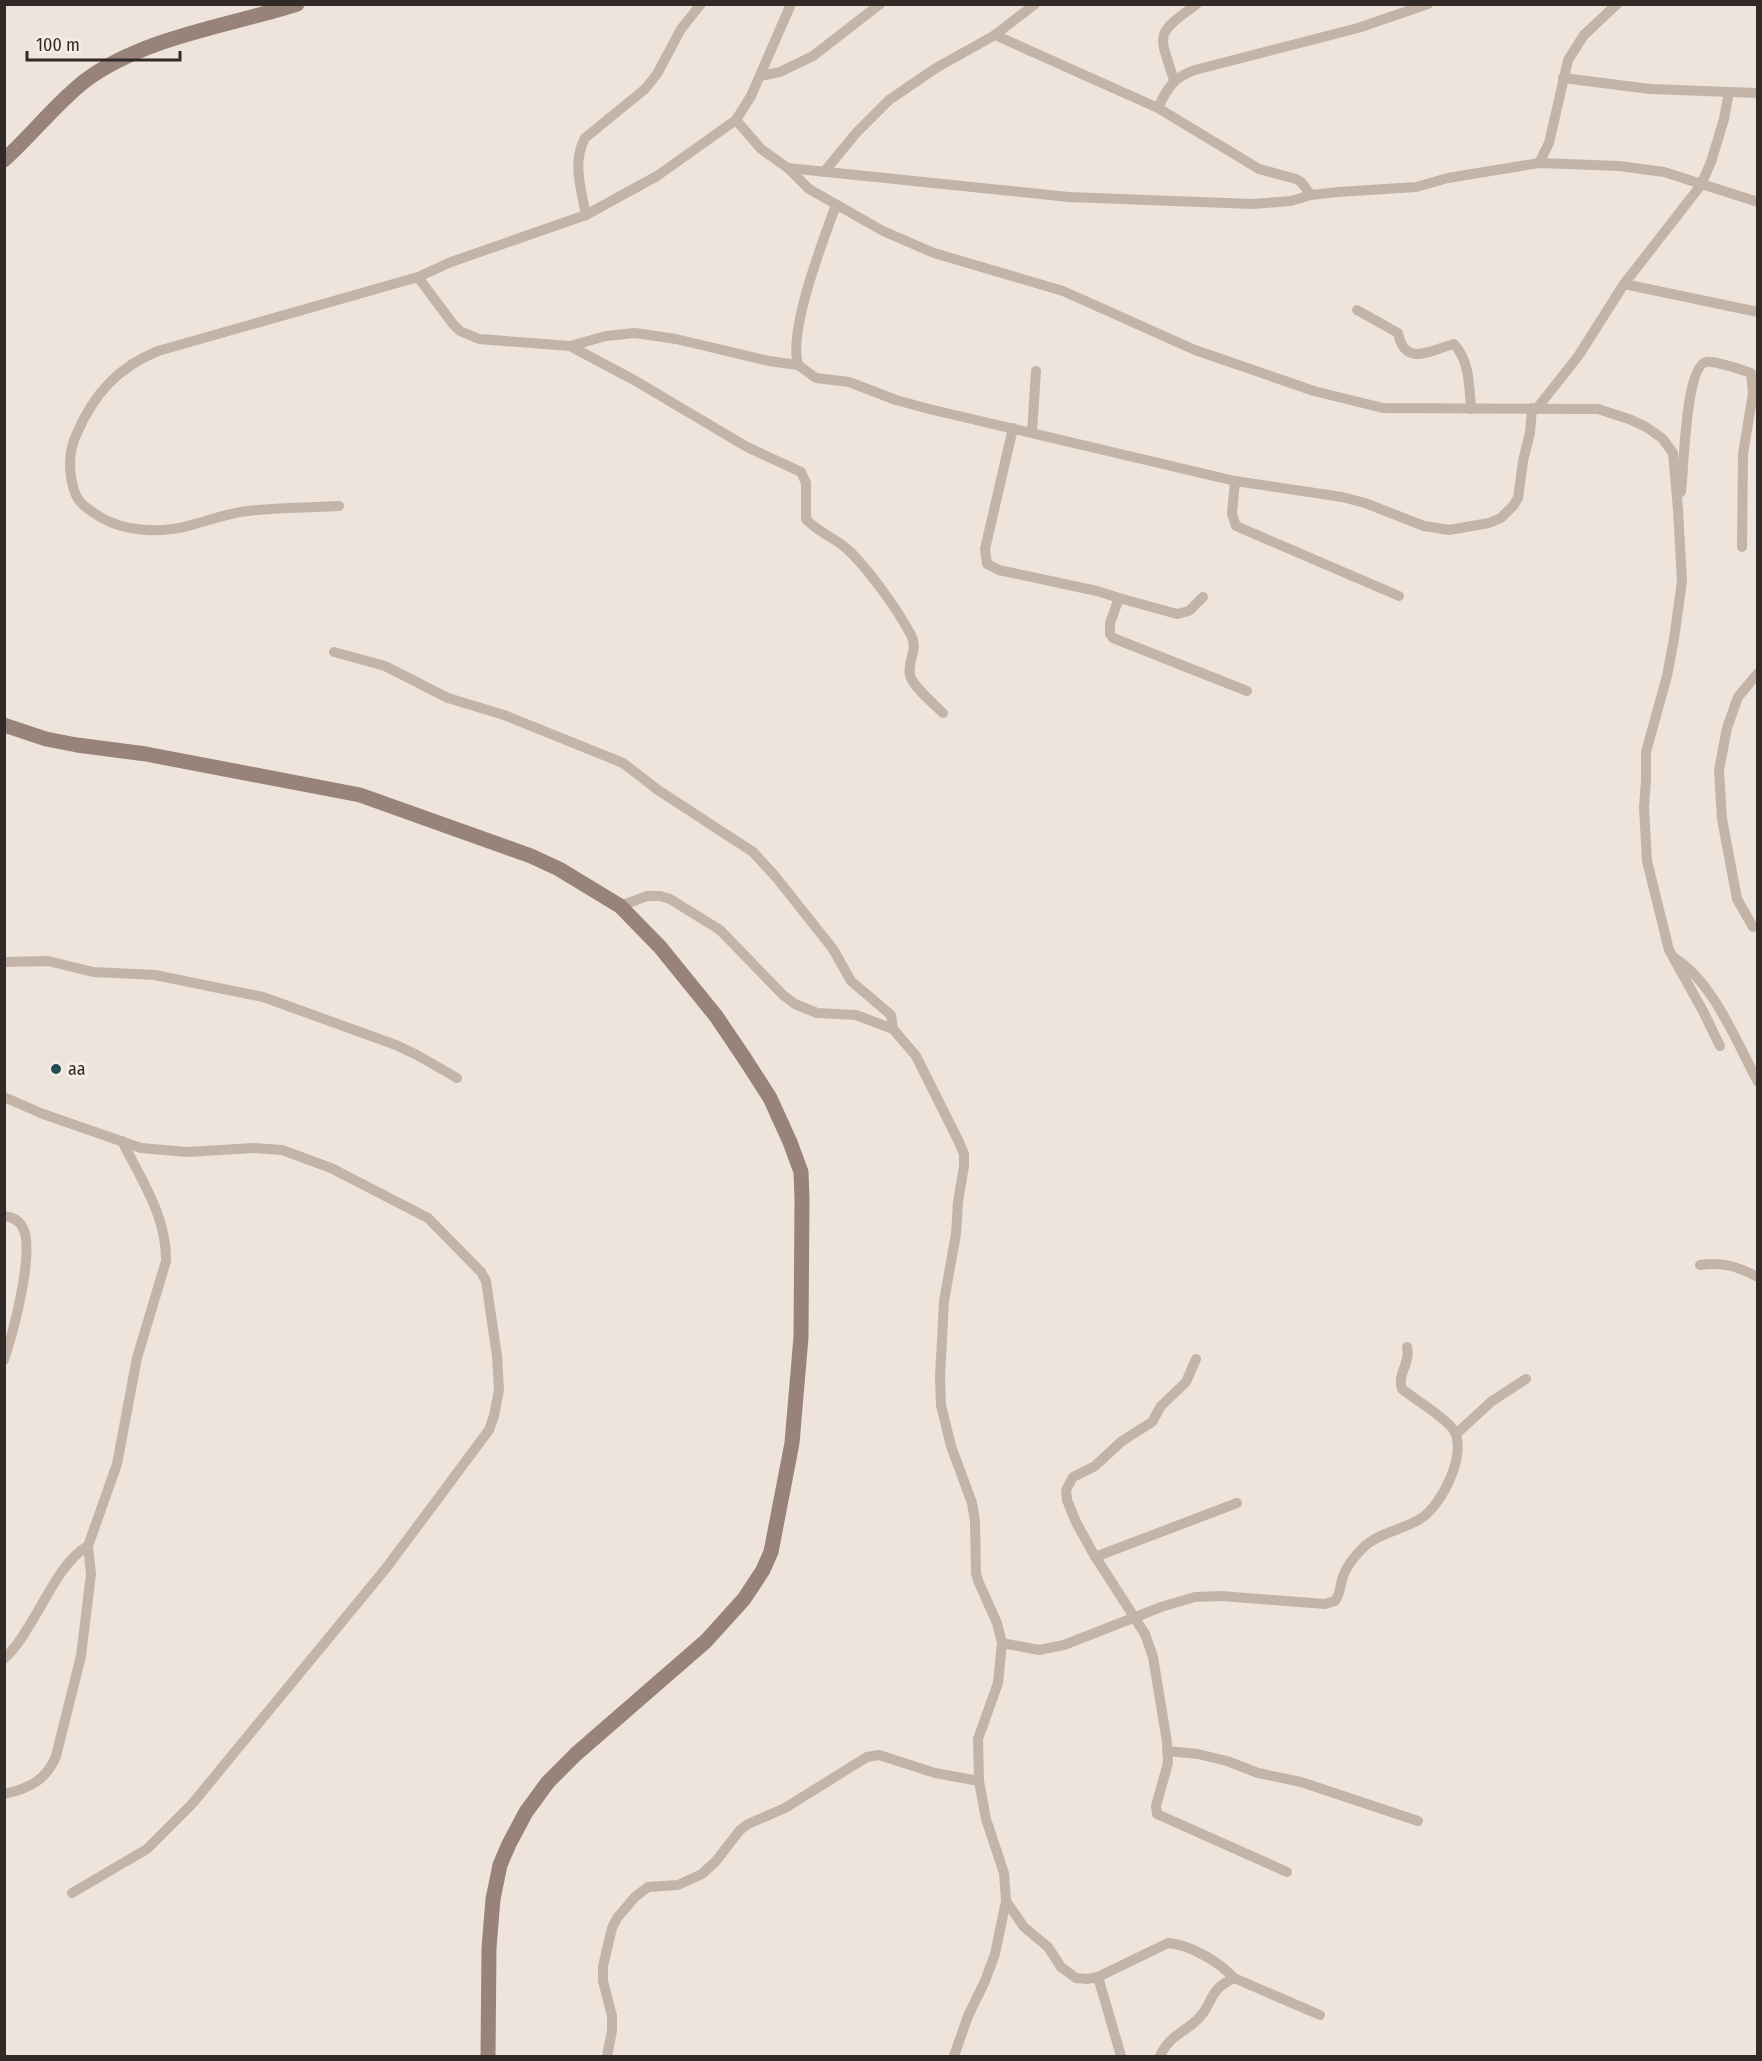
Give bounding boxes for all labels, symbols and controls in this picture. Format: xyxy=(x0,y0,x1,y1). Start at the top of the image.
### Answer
scale bar xyxy=(27,24,180,62)
text: 100 m xyxy=(36,34,80,56)
place label: aa xyxy=(68,1058,86,1080)
marker: aa xyxy=(49,1062,63,1076)

